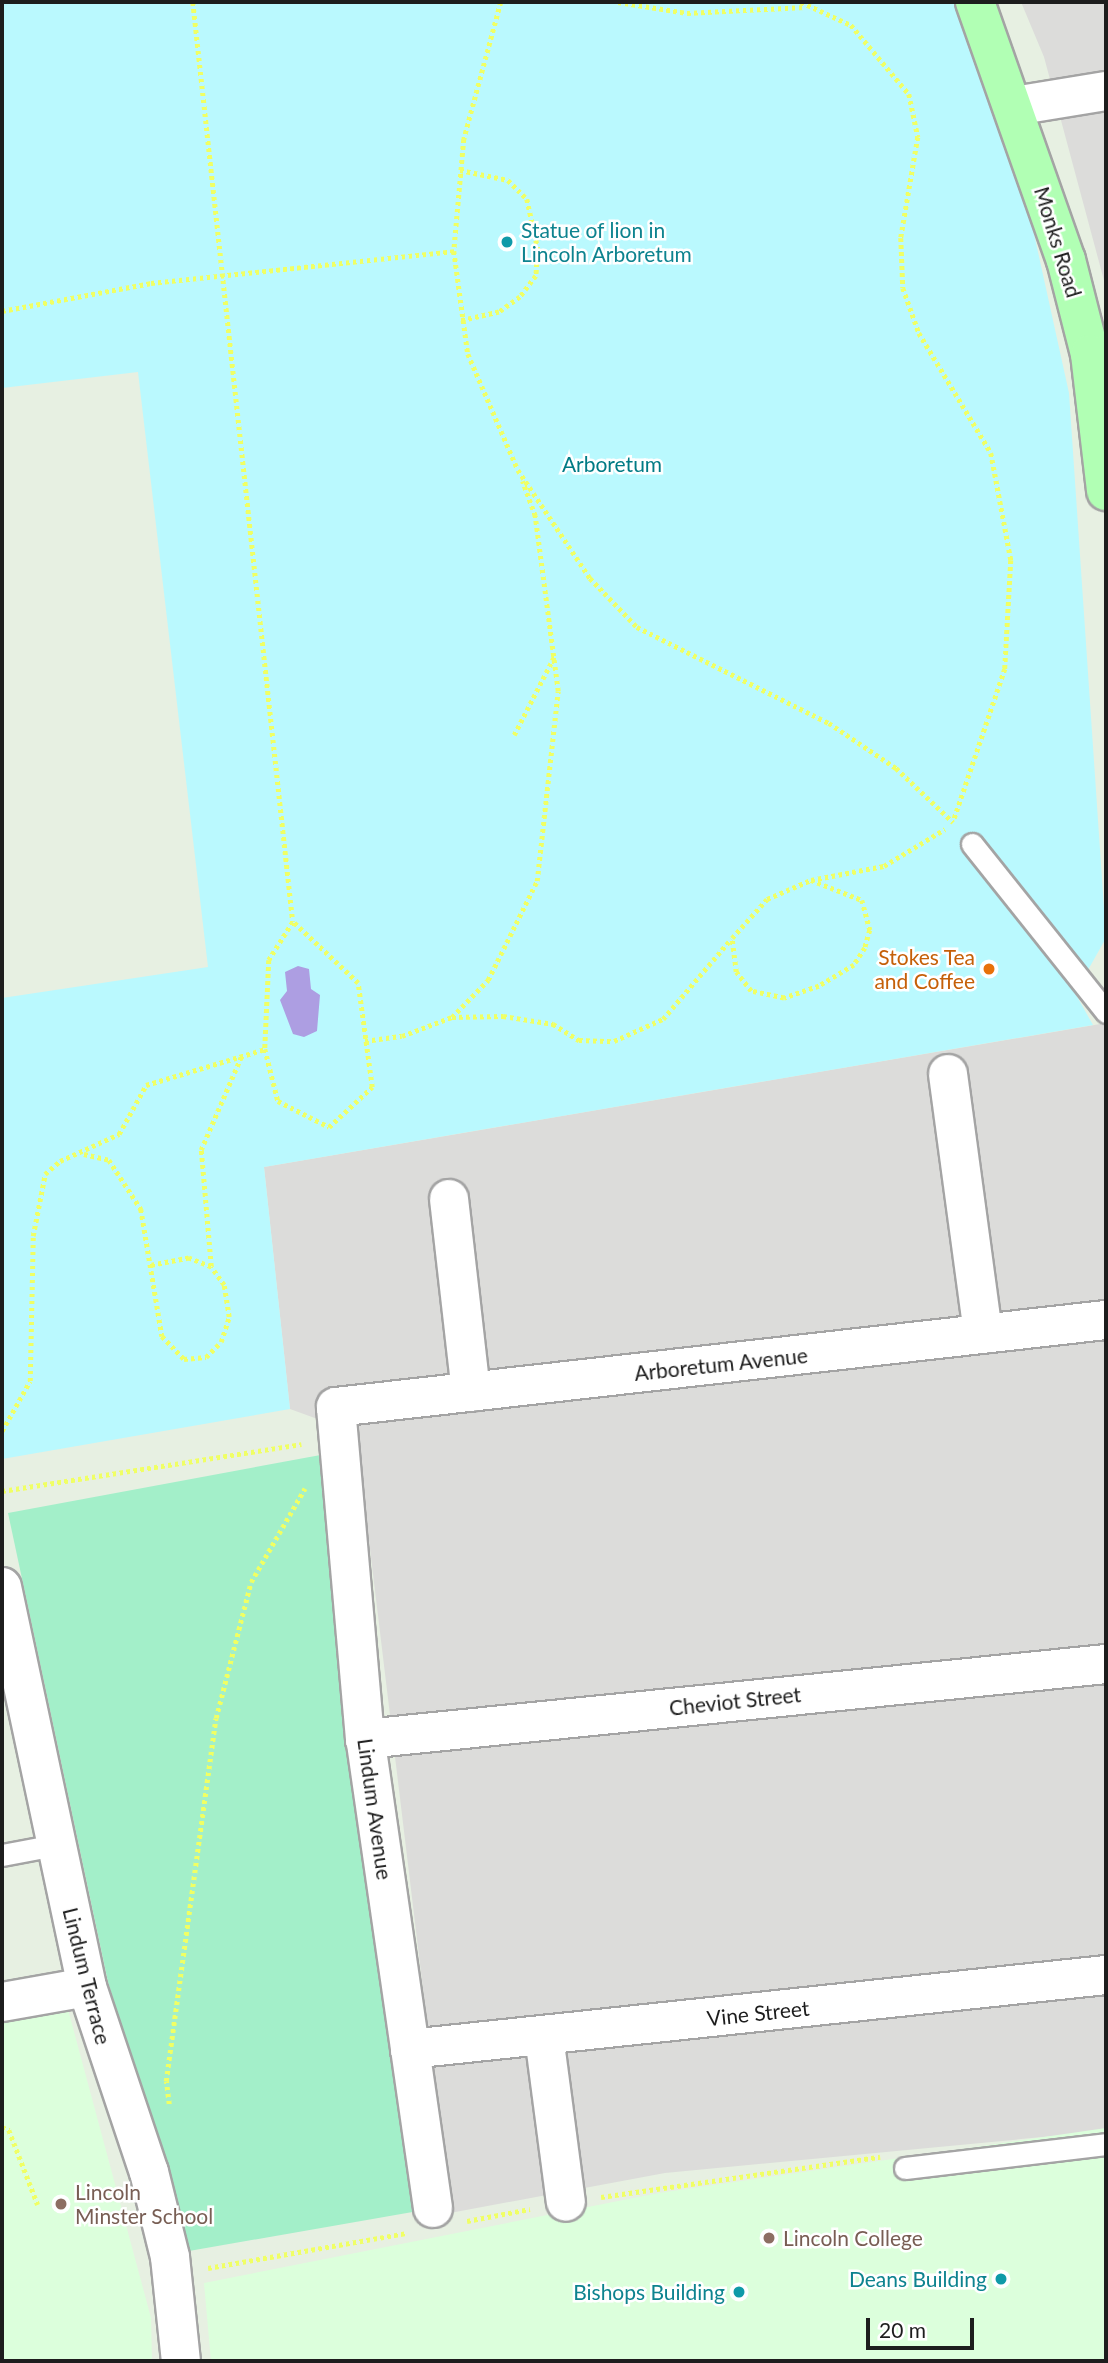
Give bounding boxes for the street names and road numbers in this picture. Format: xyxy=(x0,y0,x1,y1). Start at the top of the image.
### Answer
street label: Monks Road xyxy=(1029,184,1087,300)
street label: Arboretum Avenue xyxy=(633,1342,809,1386)
street label: Cheviot Street xyxy=(668,1682,802,1720)
street label: Lindum Avenue xyxy=(353,1736,397,1882)
street label: Lindum Terrace xyxy=(58,1905,116,2047)
street label: Vine Street xyxy=(706,1995,810,2031)

